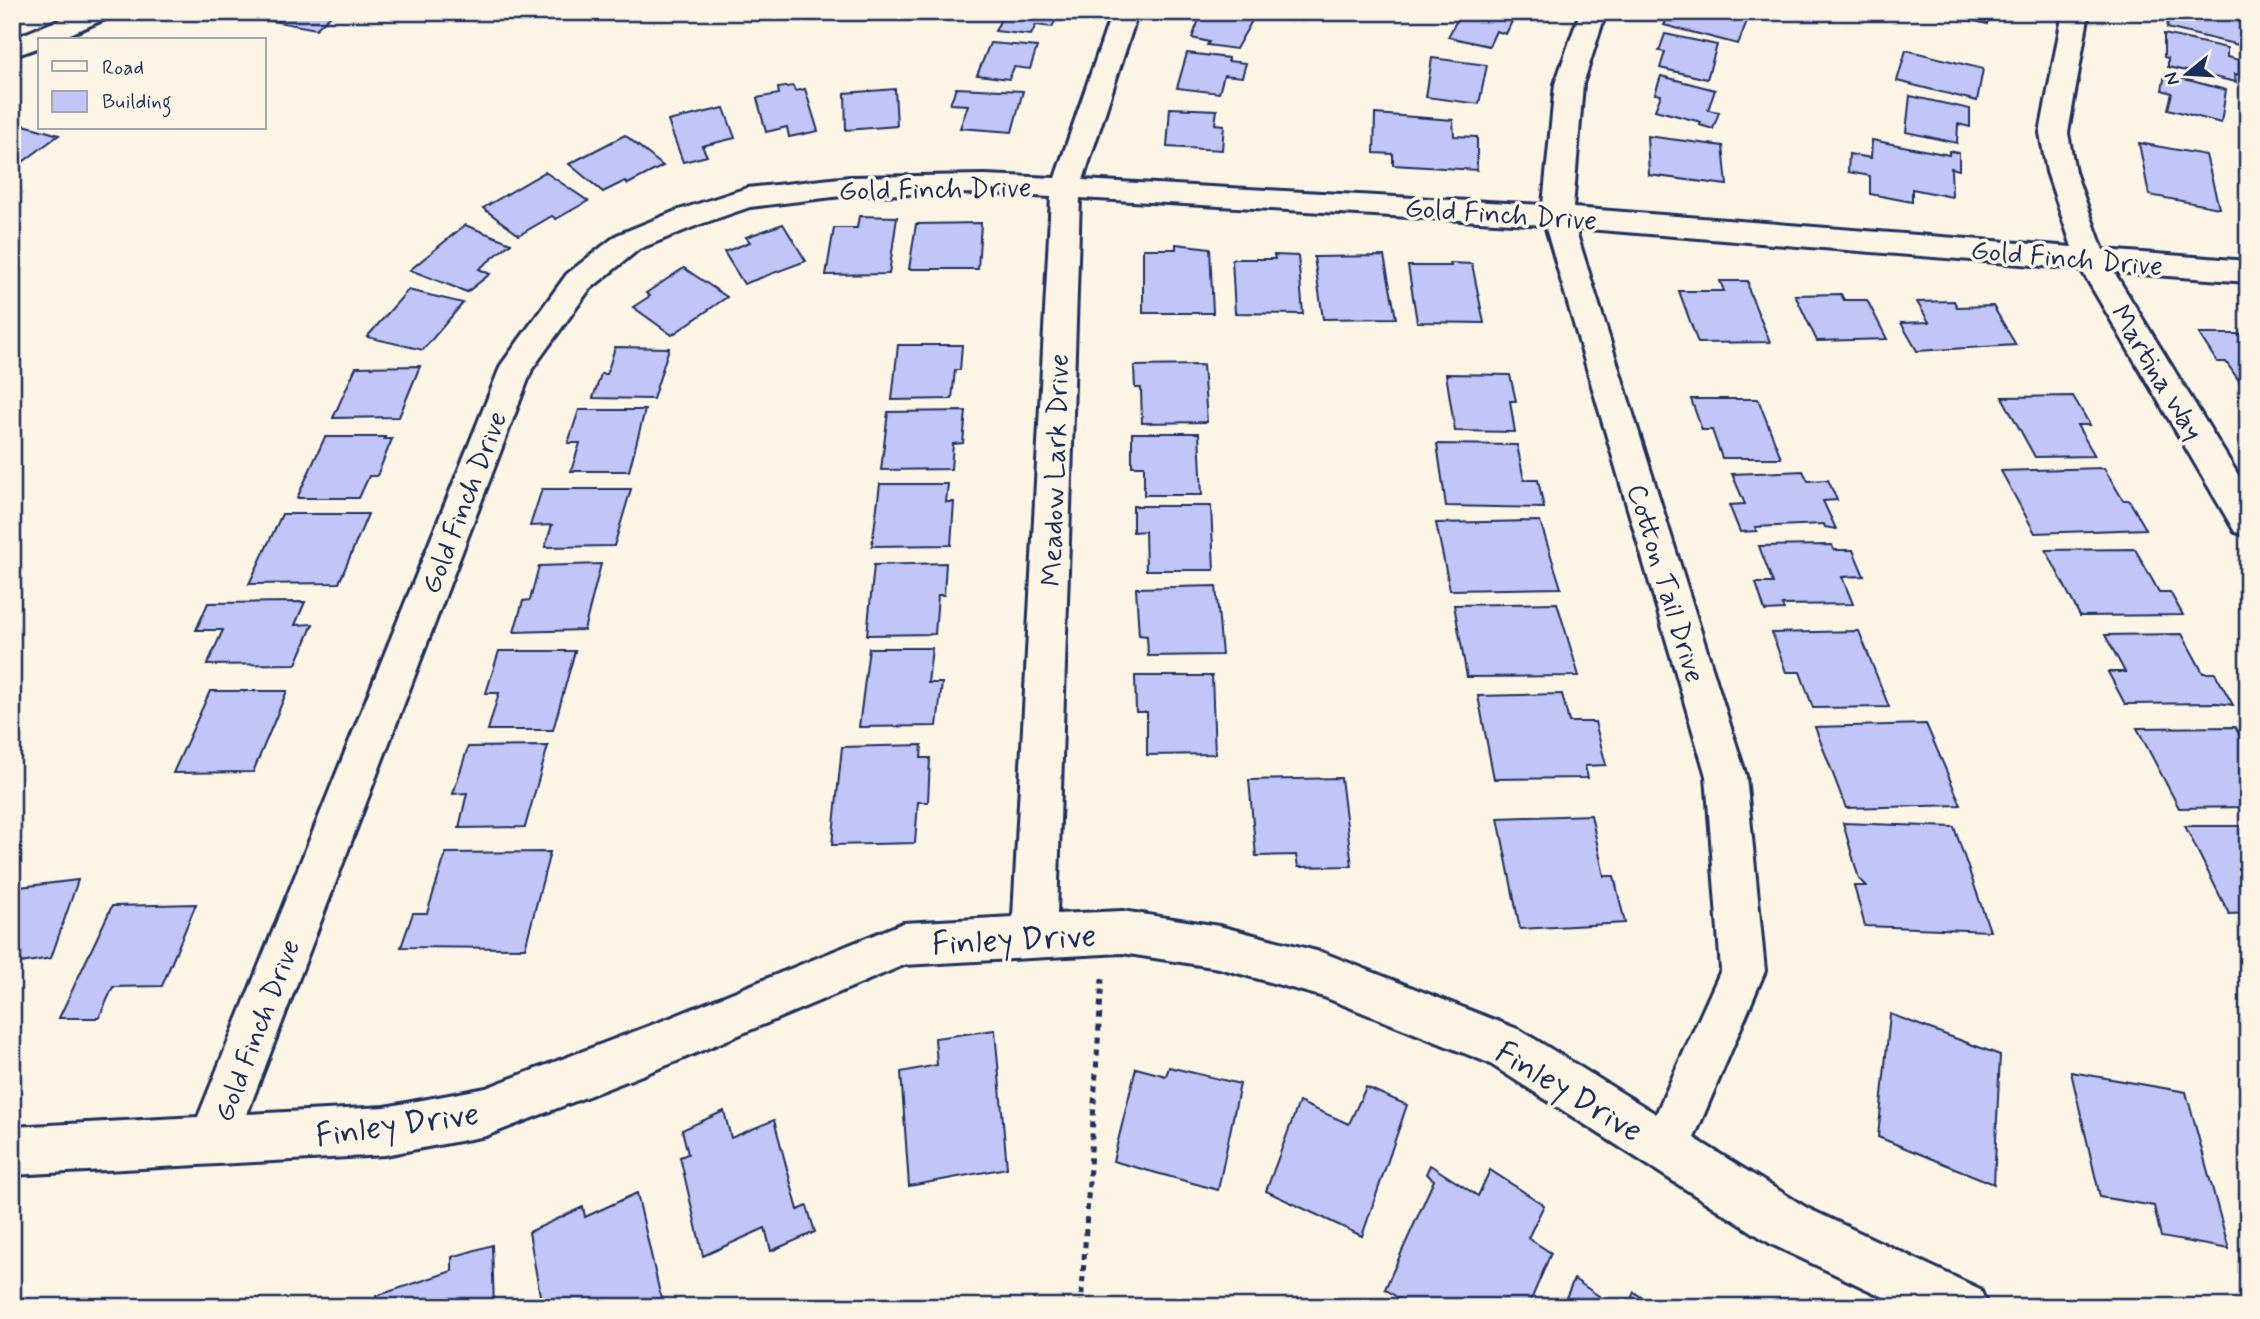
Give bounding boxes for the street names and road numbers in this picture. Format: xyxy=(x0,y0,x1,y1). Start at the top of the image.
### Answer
street label: Gold Finch Drive xyxy=(838,170,1032,211)
street label: Gold Finch Drive xyxy=(1403,190,1598,241)
street label: Gold Finch Drive xyxy=(1969,233,2164,286)
street label: Martina Way xyxy=(2101,298,2211,448)
street label: Meadow Lark Drive xyxy=(1034,353,1079,587)
street label: Gold Finch Drive xyxy=(414,406,517,600)
street label: Cotton Tail Drive xyxy=(1617,480,1712,688)
street label: Finley Drive xyxy=(931,915,1098,967)
street label: Gold Finch Drive xyxy=(207,934,310,1128)
street label: Finley Drive xyxy=(1487,1031,1650,1154)
street label: Finley Drive xyxy=(313,1093,482,1159)

